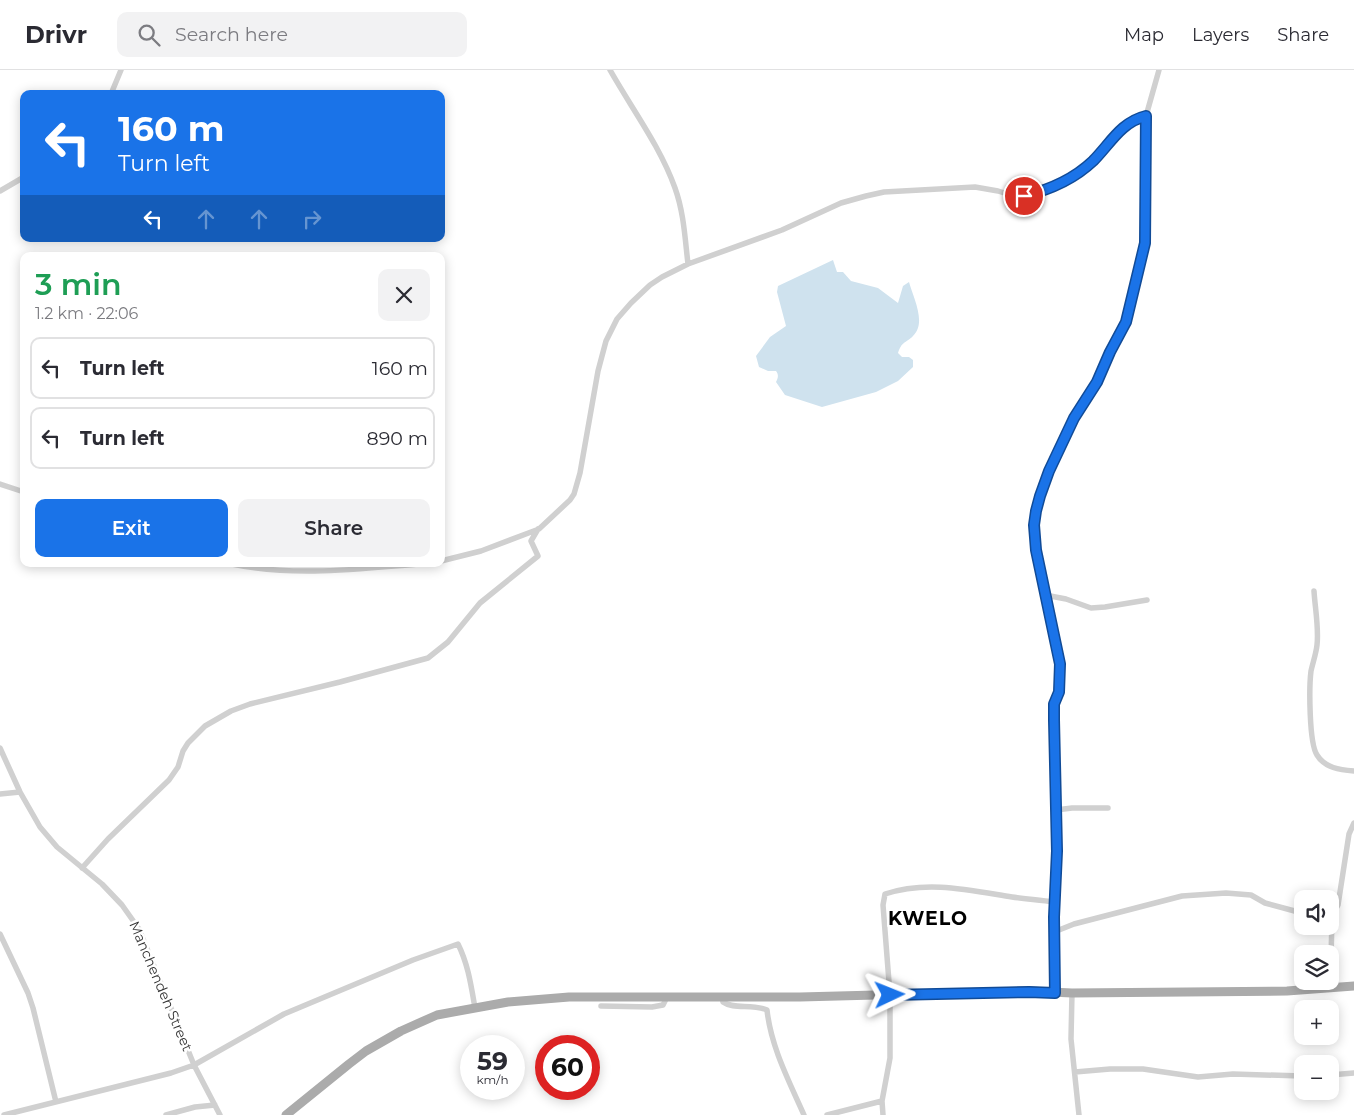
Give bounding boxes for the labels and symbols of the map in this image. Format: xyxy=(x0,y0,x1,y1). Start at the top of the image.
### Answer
pin xyxy=(1003,175,1045,217)
district label: KWELO xyxy=(888,907,968,930)
street label: Manchendeh Street xyxy=(125,918,197,1054)
position arrow xyxy=(863,968,915,1020)
speed limit sign: 60 xyxy=(535,1035,600,1100)

